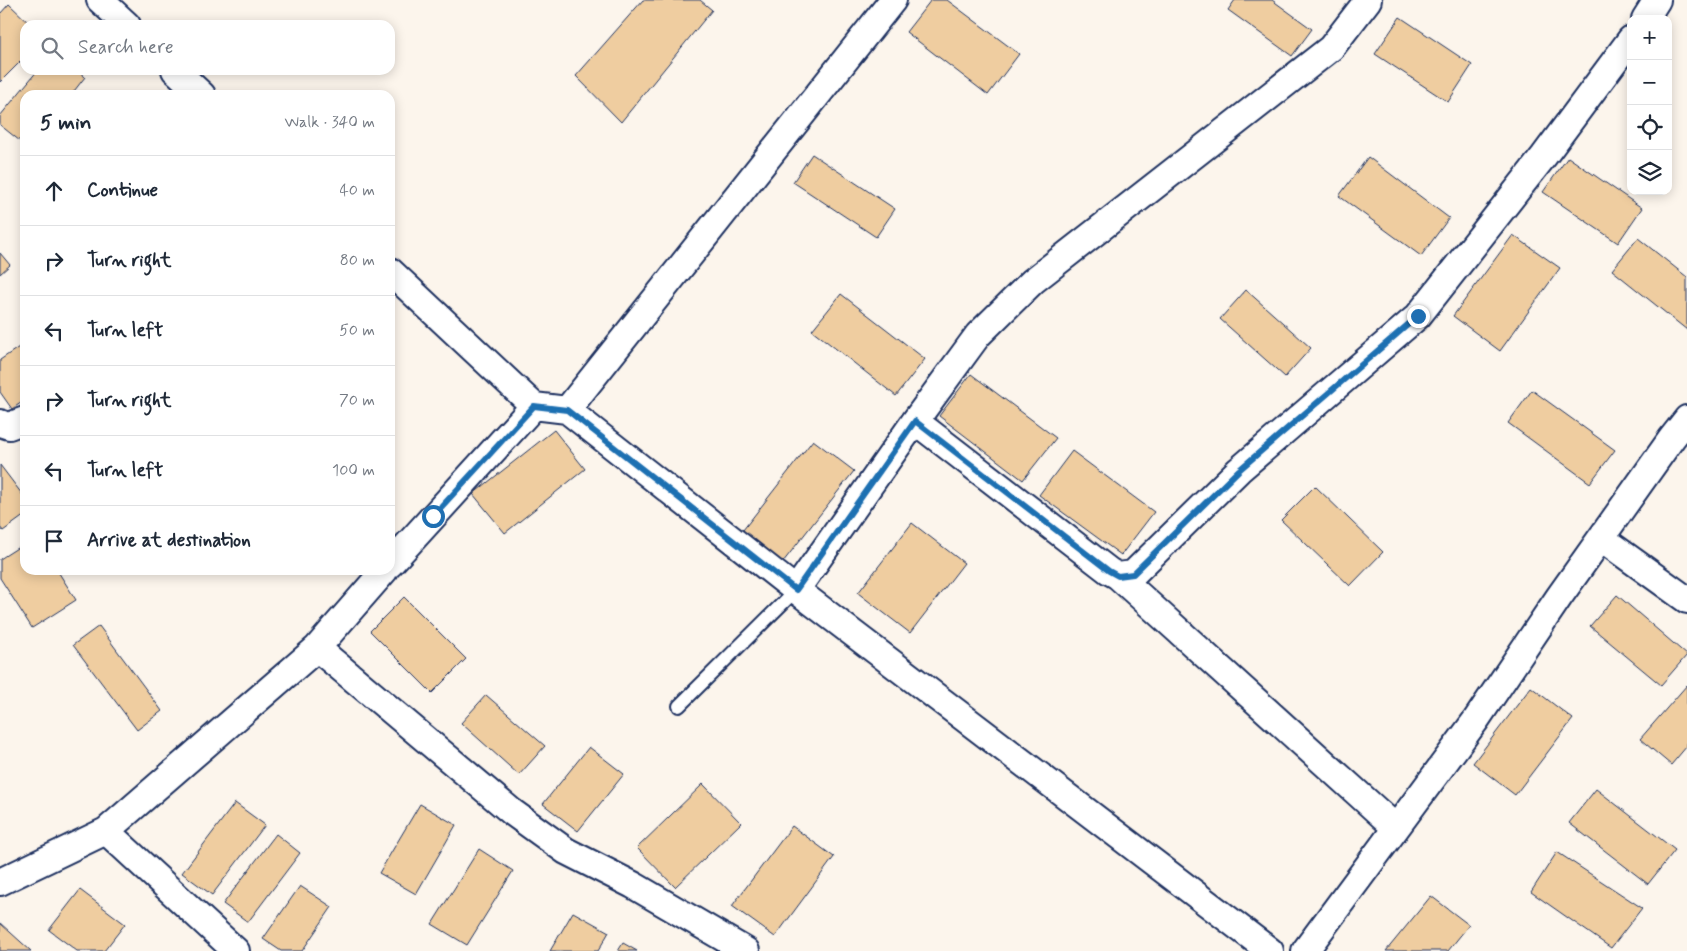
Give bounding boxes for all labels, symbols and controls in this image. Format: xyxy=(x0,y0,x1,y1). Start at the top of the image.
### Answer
map controls xyxy=(1627,15,1672,195)
button: + xyxy=(1627,15,1672,60)
search box xyxy=(20,20,395,75)
icon: search xyxy=(38,34,66,62)
text: Search here xyxy=(78,35,174,60)
button: − xyxy=(1627,60,1672,105)
button: locate xyxy=(1627,105,1672,150)
text: 5 min xyxy=(40,109,92,137)
text: Walk · 340 m xyxy=(285,112,375,133)
button: layers xyxy=(1627,150,1672,195)
icon: ahead xyxy=(40,177,68,205)
text: Continue xyxy=(87,178,158,203)
text: 40 m xyxy=(339,180,375,201)
icon: right xyxy=(40,247,68,275)
text: Turn right xyxy=(87,248,171,273)
text: 80 m xyxy=(340,250,375,271)
route end xyxy=(1407,305,1430,328)
icon: left xyxy=(40,317,68,345)
text: Turn left xyxy=(87,318,163,343)
text: 50 m xyxy=(339,320,375,341)
icon: right xyxy=(40,387,68,415)
text: Turn right xyxy=(87,388,171,413)
text: 70 m xyxy=(339,390,375,411)
icon: left xyxy=(40,457,68,485)
text: Turn left xyxy=(87,458,163,483)
text: 100 m xyxy=(332,460,375,481)
route start xyxy=(422,505,445,528)
icon: arrive xyxy=(40,527,68,555)
text: Arrive at destination xyxy=(87,528,251,553)

